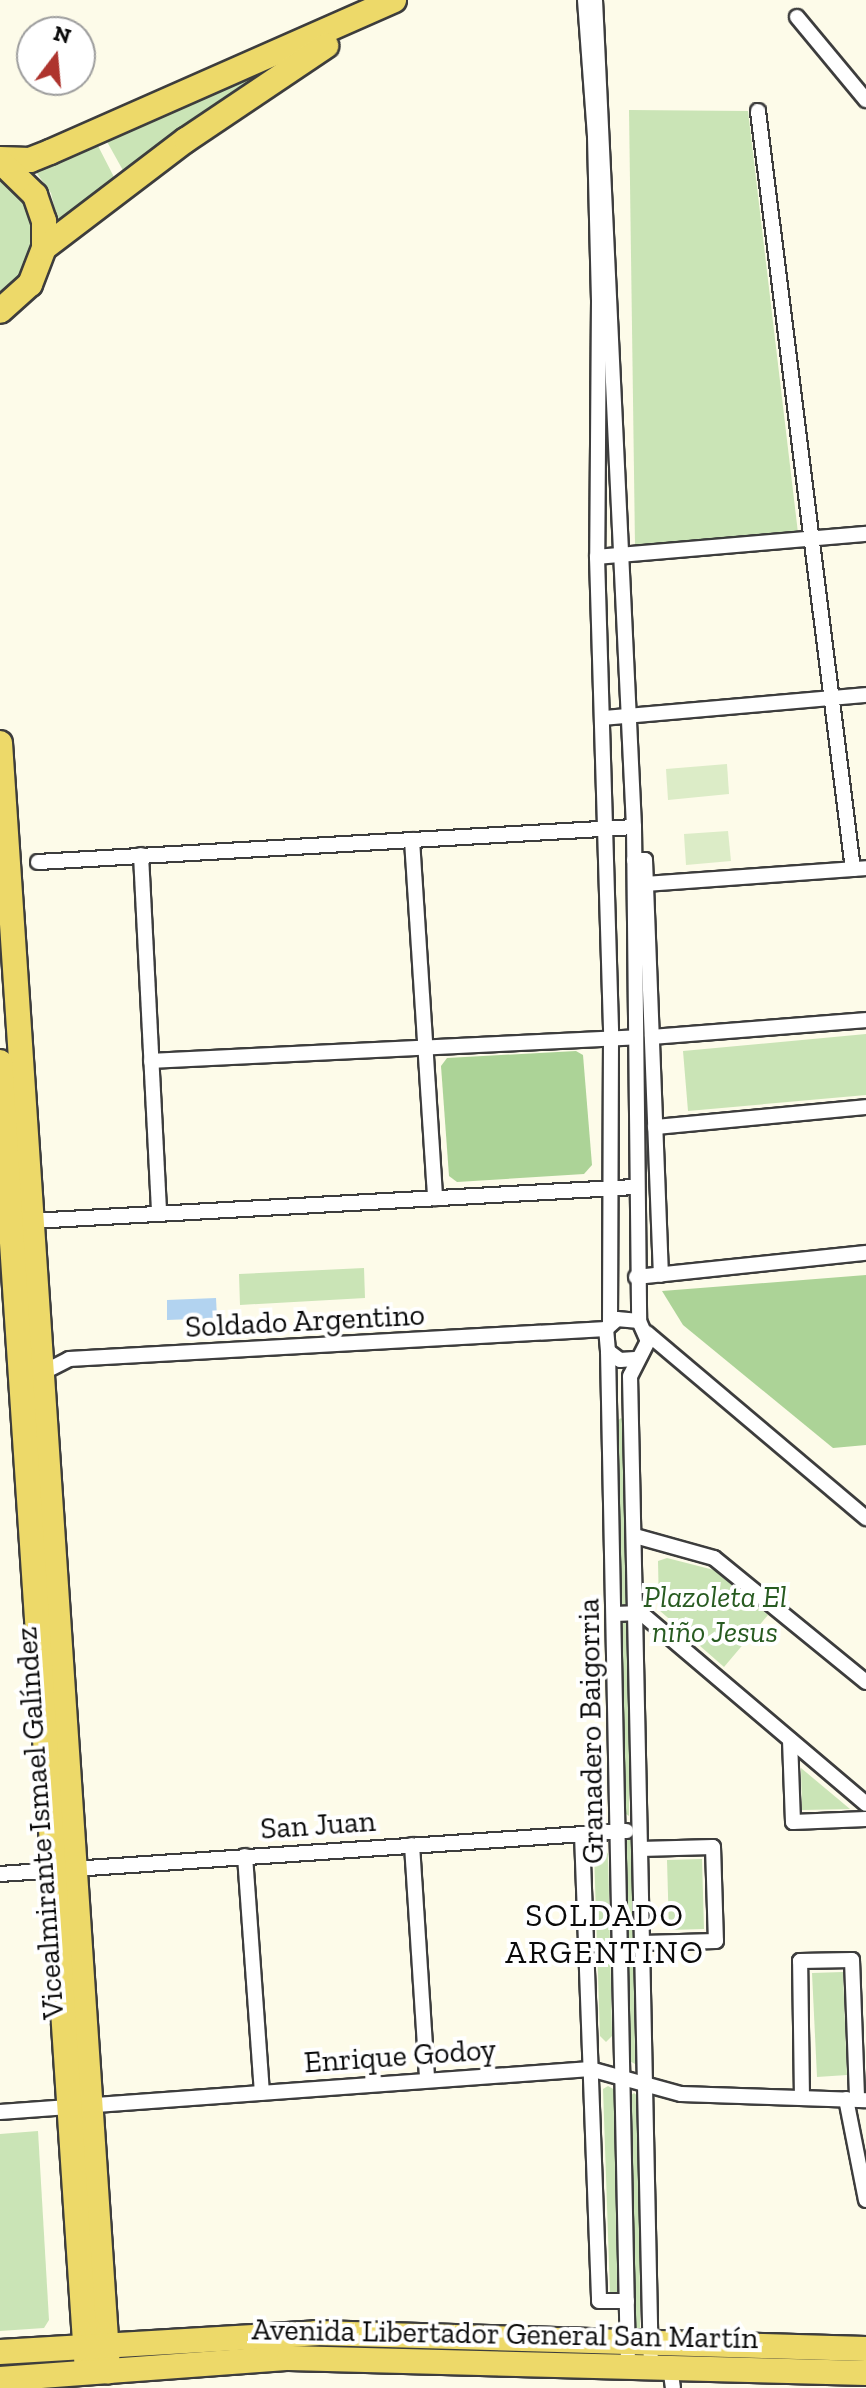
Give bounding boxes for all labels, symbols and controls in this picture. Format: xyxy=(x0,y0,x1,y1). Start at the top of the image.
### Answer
north arrow xyxy=(16,16,96,96)
text: N xyxy=(50,19,74,50)
street label: Soldado Argentino xyxy=(184,1297,426,1345)
park label: Plazoleta El niño Jesus xyxy=(643,1579,787,1650)
street label: Granadero Baigorria xyxy=(571,1598,611,1864)
street label: Vicealmirante Ismael Galíndez xyxy=(8,1626,72,2020)
street label: San Juan xyxy=(259,1803,377,1847)
district label: SOLDADO ARGENTINO xyxy=(505,1897,705,1972)
street label: Enrique Godoy xyxy=(303,2031,497,2081)
street label: Avenida Libertador General San Martín xyxy=(251,2312,759,2356)

